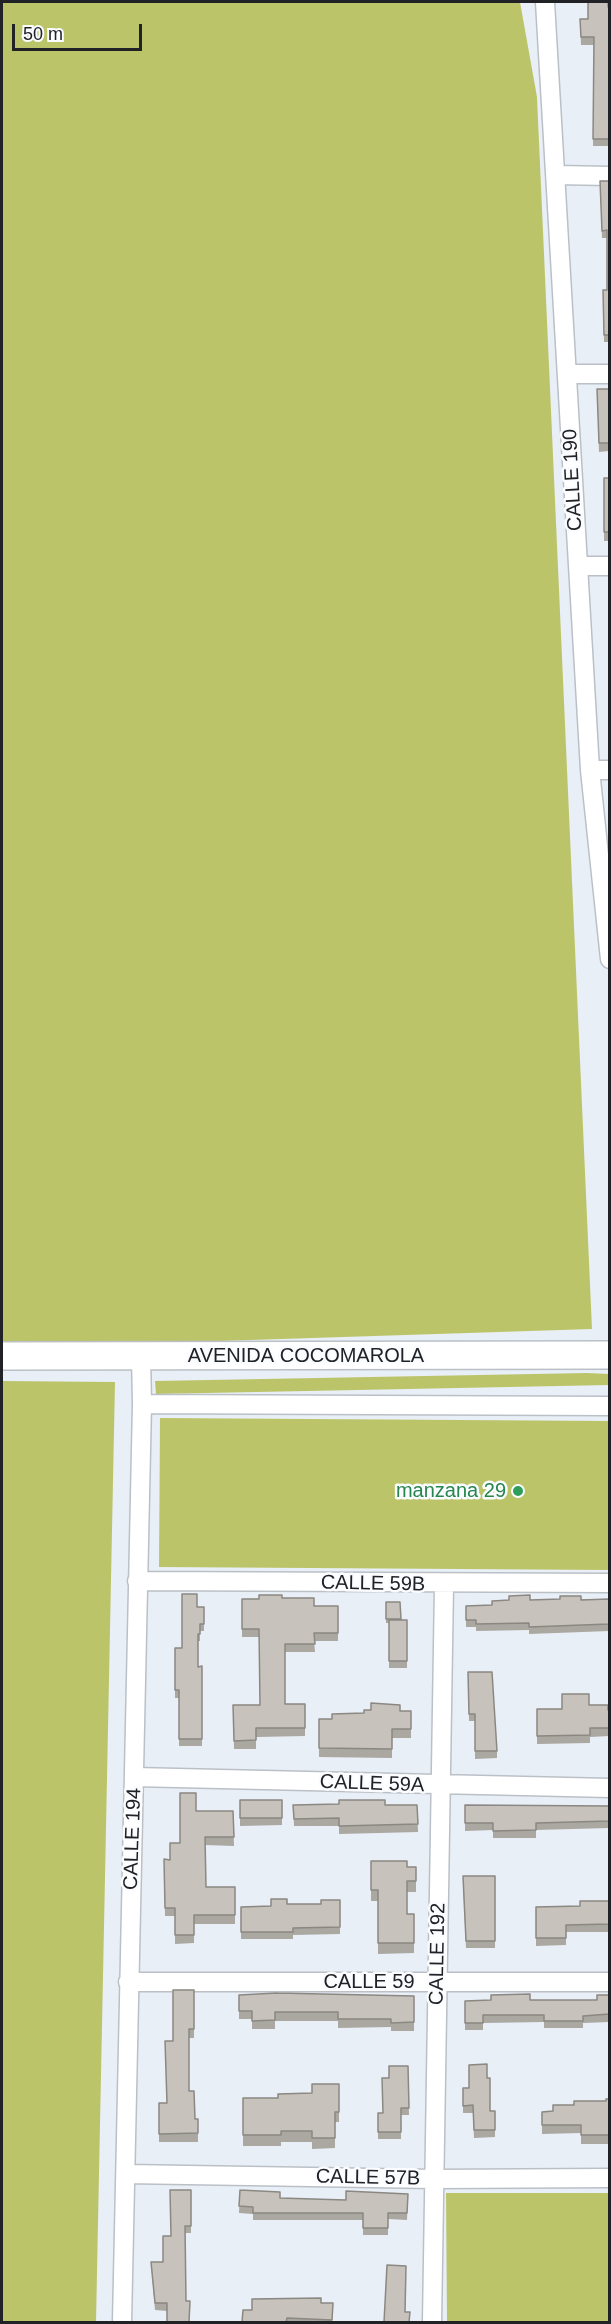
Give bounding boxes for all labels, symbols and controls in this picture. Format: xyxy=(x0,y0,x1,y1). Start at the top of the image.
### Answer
scale bar xyxy=(15,12,146,50)
text: 50 m xyxy=(23,24,63,44)
street label: CALLE 190 xyxy=(558,428,588,532)
street label: AVENIDA COCOMAROLA xyxy=(188,1344,424,1368)
place label: manzana 29 xyxy=(396,1479,506,1503)
marker: manzana 29 xyxy=(511,1484,525,1498)
street label: CALLE 59B xyxy=(321,1571,425,1597)
street label: CALLE 59A xyxy=(319,1770,425,1798)
street label: CALLE 194 xyxy=(119,1787,147,1891)
street label: CALLE 192 xyxy=(425,1903,451,2005)
street label: CALLE 59 xyxy=(323,1970,415,1994)
street label: CALLE 57B xyxy=(316,2165,420,2191)

